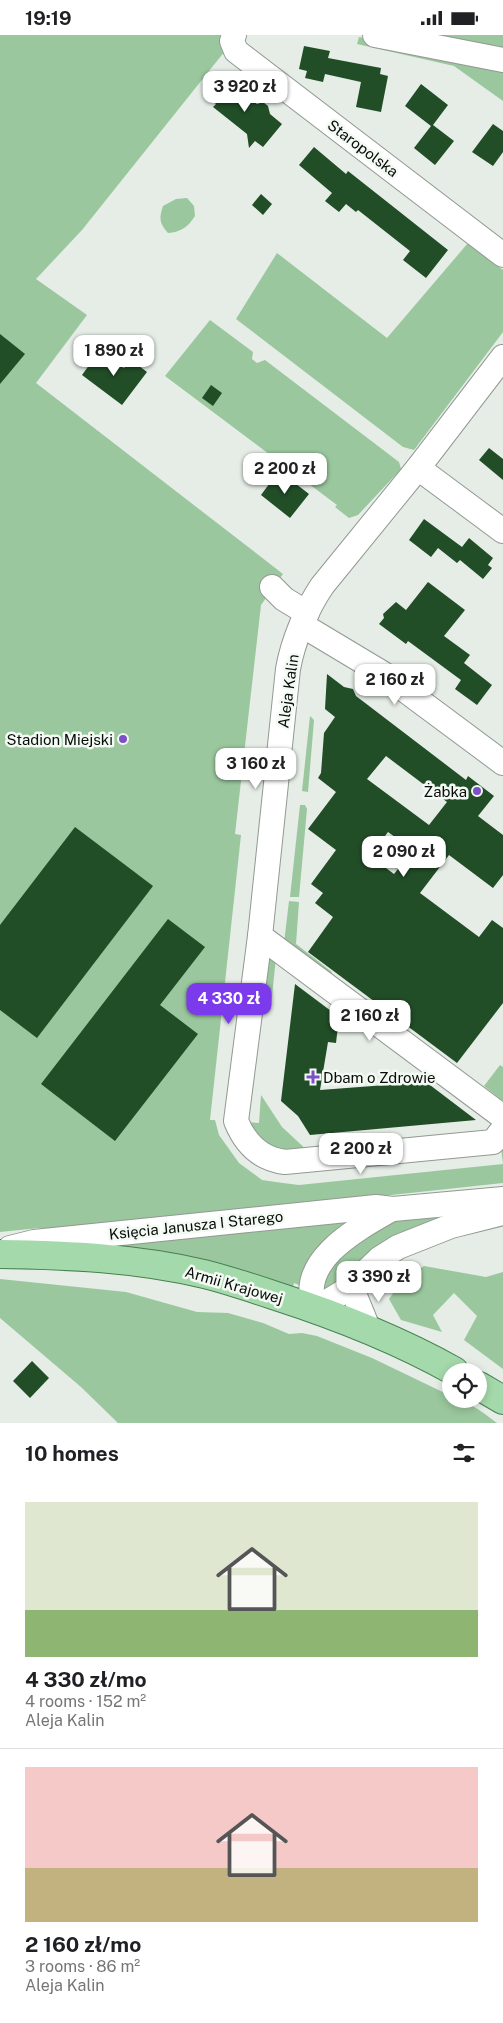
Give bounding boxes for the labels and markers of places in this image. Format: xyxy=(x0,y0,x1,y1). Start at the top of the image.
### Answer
pin: 3 920 zł xyxy=(193,71,297,113)
pin: 1 890 zł xyxy=(62,335,166,377)
pin: 2 200 zł xyxy=(233,453,337,495)
pin: 2 160 zł xyxy=(343,663,447,706)
place label: Stadion Miejski xyxy=(6,731,113,748)
marker: Stadion Miejski xyxy=(117,733,129,745)
pin: 3 160 zł xyxy=(204,747,308,790)
place label: Żabka xyxy=(424,782,467,800)
marker: Żabka xyxy=(471,785,483,797)
pin: 2 090 zł xyxy=(352,835,456,878)
pin: 4 330 zł xyxy=(177,983,281,1025)
pin: 2 160 zł xyxy=(318,999,422,1042)
place label: Dbam o Zdrowie xyxy=(323,1069,435,1086)
marker: Dbam o Zdrowie xyxy=(307,1071,319,1083)
pin: 2 200 zł xyxy=(309,1133,413,1175)
pin: 3 390 zł xyxy=(327,1261,431,1303)

